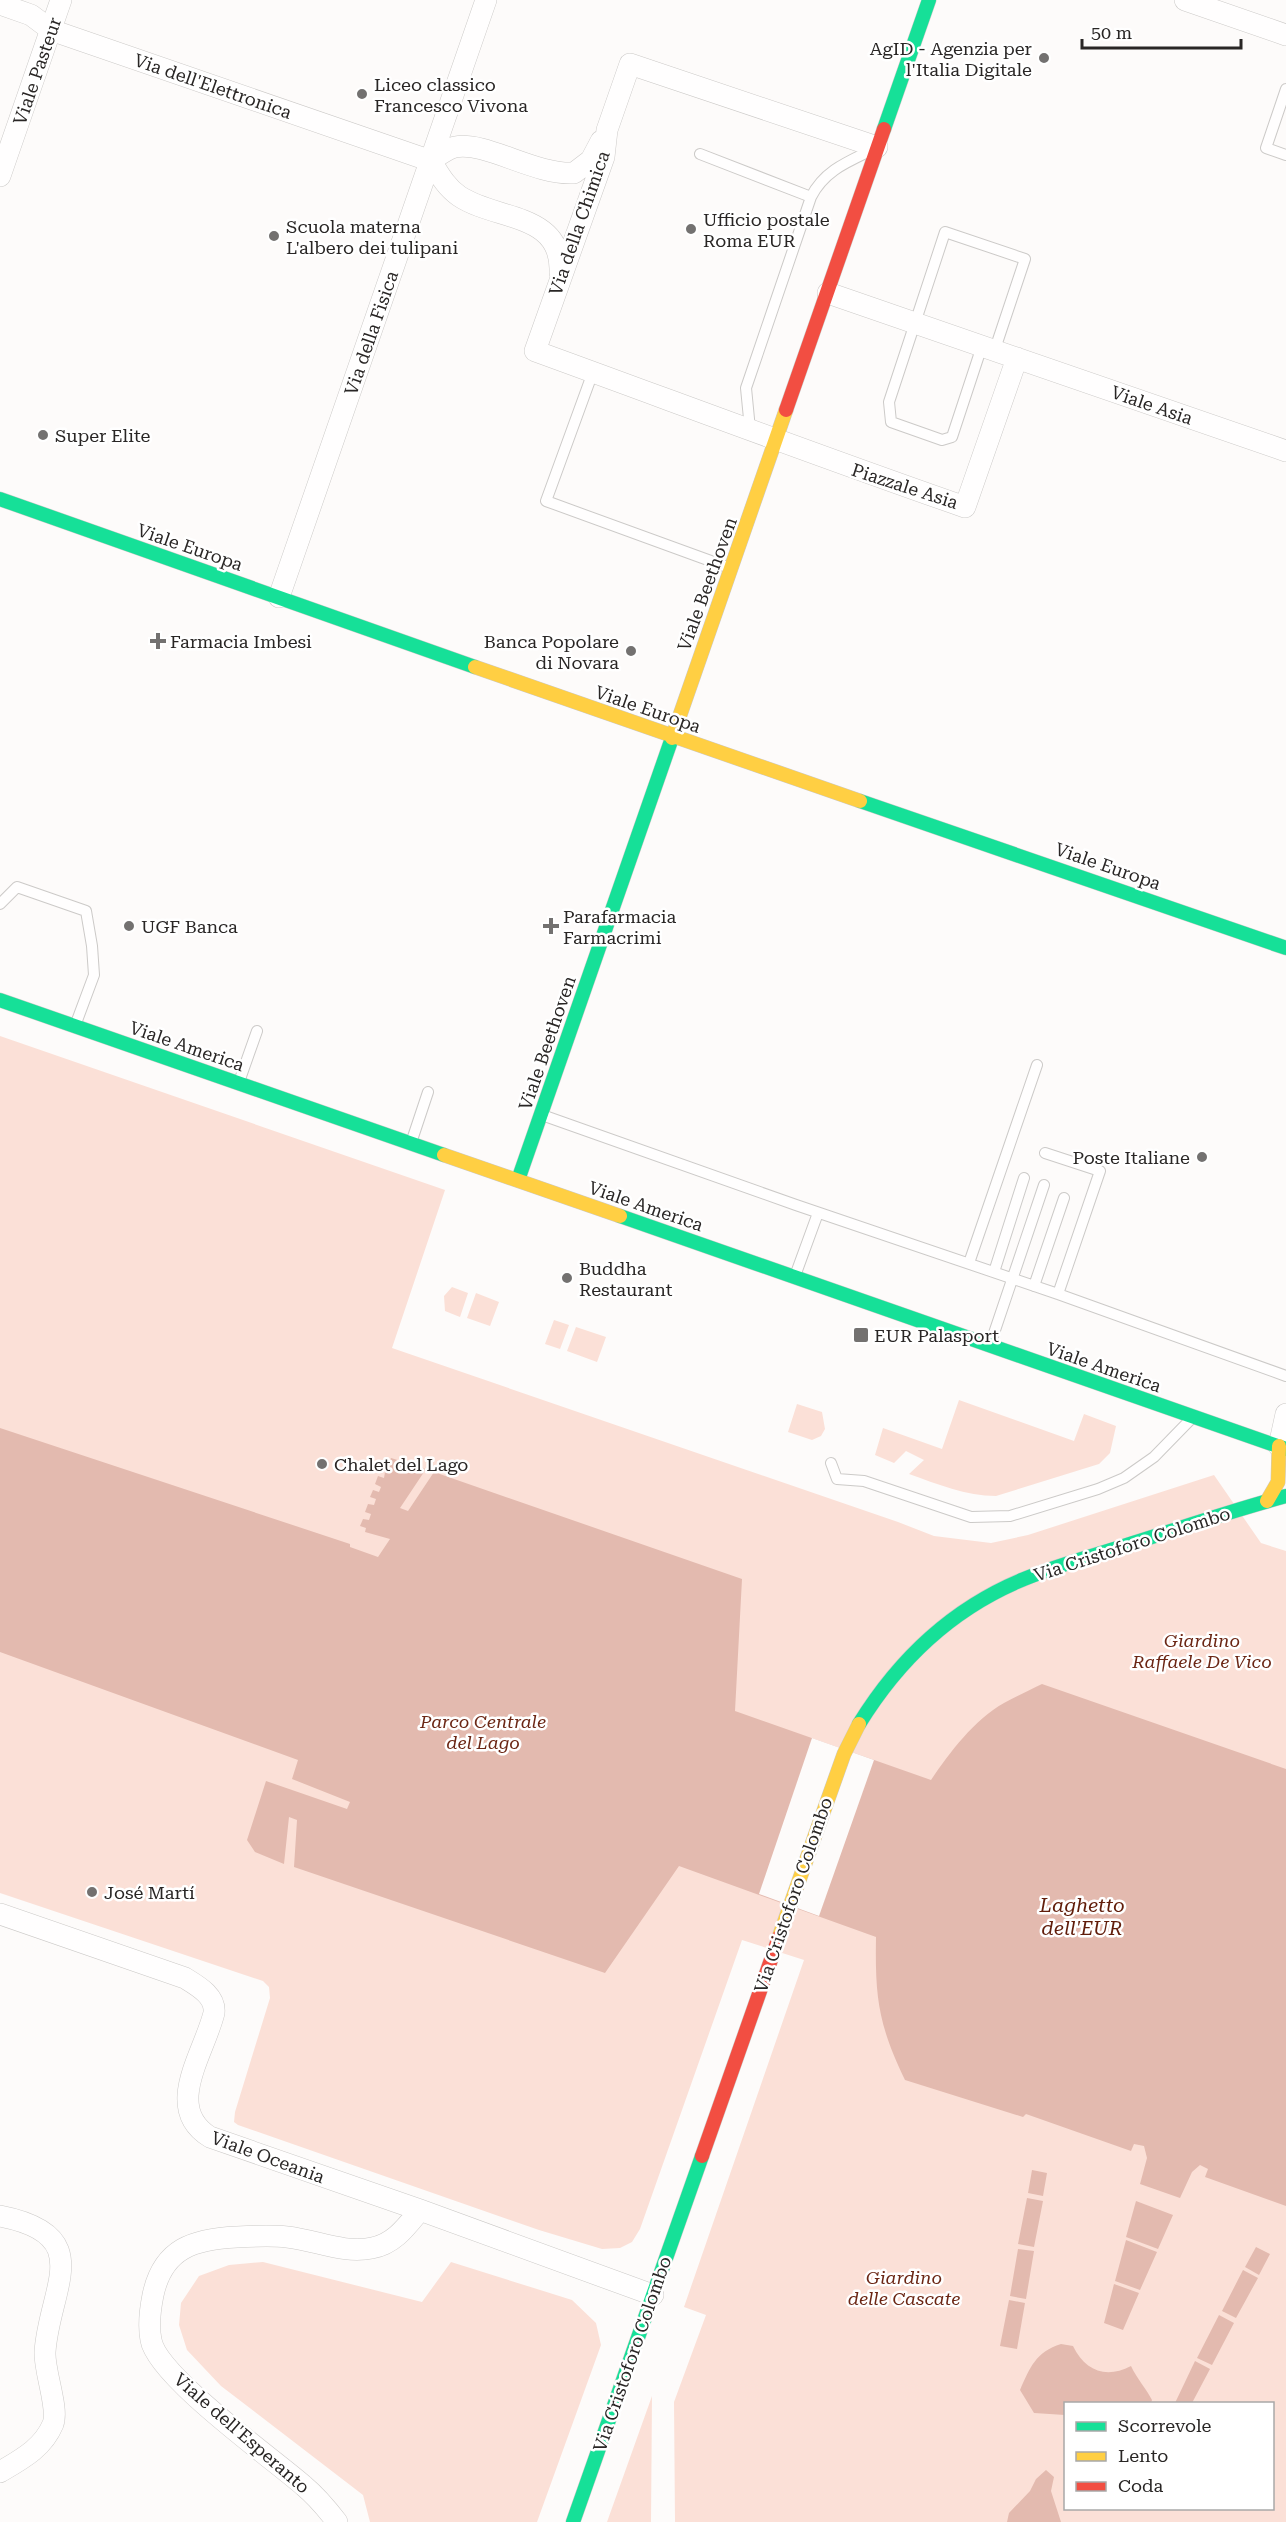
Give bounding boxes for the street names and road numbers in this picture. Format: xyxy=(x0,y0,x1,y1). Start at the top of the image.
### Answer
street label: Viale Pasteur xyxy=(9,14,65,128)
street label: Via dell'Elettronica xyxy=(131,49,295,123)
street label: Via della Chimica xyxy=(544,148,614,298)
street label: Via della Fisica xyxy=(340,268,402,398)
street label: Viale Asia xyxy=(1108,381,1196,429)
street label: Piazzale Asia xyxy=(849,459,961,513)
street label: Viale Beethoven xyxy=(673,514,741,654)
street label: Viale Europa xyxy=(134,519,246,575)
street label: Viale Europa xyxy=(592,681,704,737)
street label: Viale Europa xyxy=(1052,838,1164,894)
street label: Viale Beethoven xyxy=(514,973,580,1113)
street label: Viale America xyxy=(127,1017,247,1076)
street label: Viale America xyxy=(586,1177,706,1236)
street label: Viale America xyxy=(1044,1338,1164,1397)
street label: Via Cristoforo Colombo xyxy=(1031,1502,1233,1586)
street label: Via Cristoforo Colombo xyxy=(750,1795,836,1995)
street label: Viale Oceania xyxy=(208,2127,328,2187)
street label: Via Cristoforo Colombo xyxy=(589,2254,675,2454)
street label: Viale dell'Esperanto xyxy=(170,2368,314,2498)

